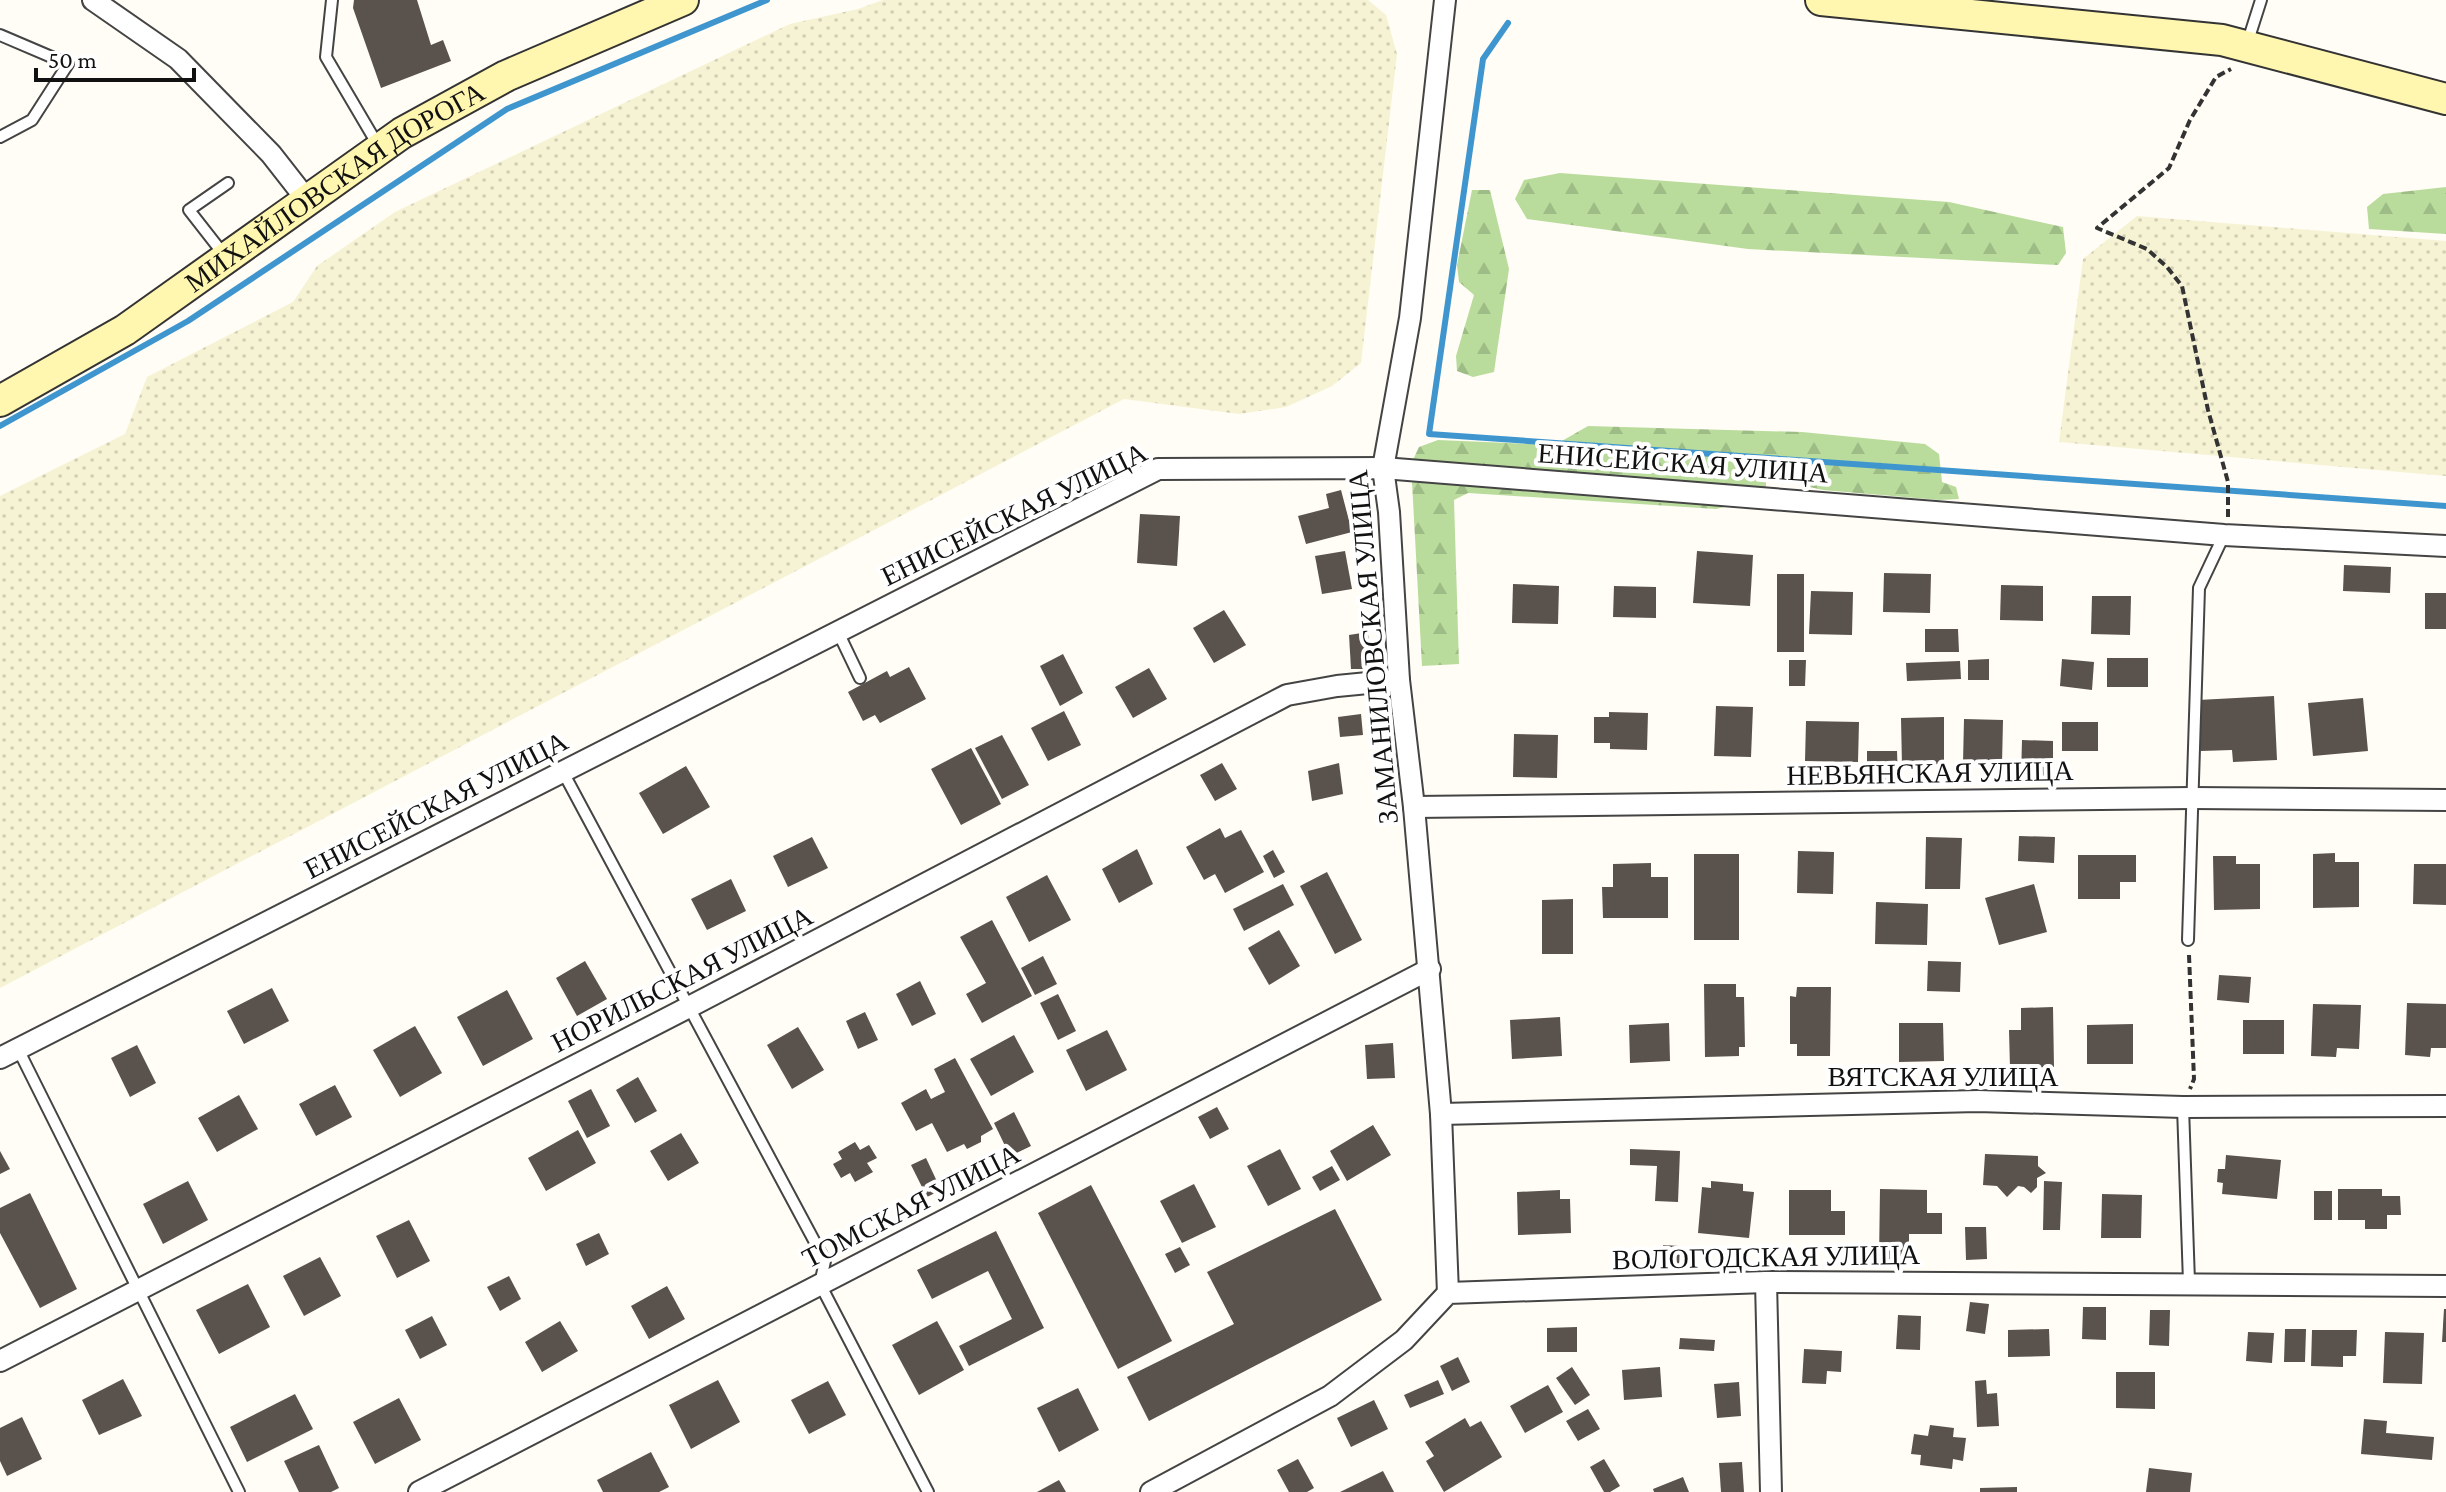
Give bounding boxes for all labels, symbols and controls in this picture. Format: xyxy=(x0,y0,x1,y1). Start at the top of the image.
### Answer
scale bar xyxy=(36,32,194,82)
text: 50 m xyxy=(48,46,97,73)
street label: МИХАЙЛОВСКАЯ ДОРОГА xyxy=(179,75,490,298)
street label: ЕНИСЕЙСКАЯ УЛИЦА xyxy=(876,436,1152,592)
street label: ЕНИСЕЙСКАЯ УЛИЦА xyxy=(1537,437,1830,489)
street label: ЗАМАНИЛОВСКАЯ УЛИЦА xyxy=(1342,468,1404,825)
street label: ЕНИСЕЙСКАЯ УЛИЦА xyxy=(299,725,574,885)
street label: НЕВЬЯНСКАЯ УЛИЦА xyxy=(1786,755,2075,791)
street label: НОРИЛЬСКАЯ УЛИЦА xyxy=(546,899,818,1058)
street label: ВЯТСКАЯ УЛИЦА xyxy=(1828,1061,2059,1092)
street label: ТОМСКАЯ УЛИЦА xyxy=(797,1137,1026,1274)
street label: ВОЛОГОДСКАЯ УЛИЦА xyxy=(1612,1239,1921,1275)

